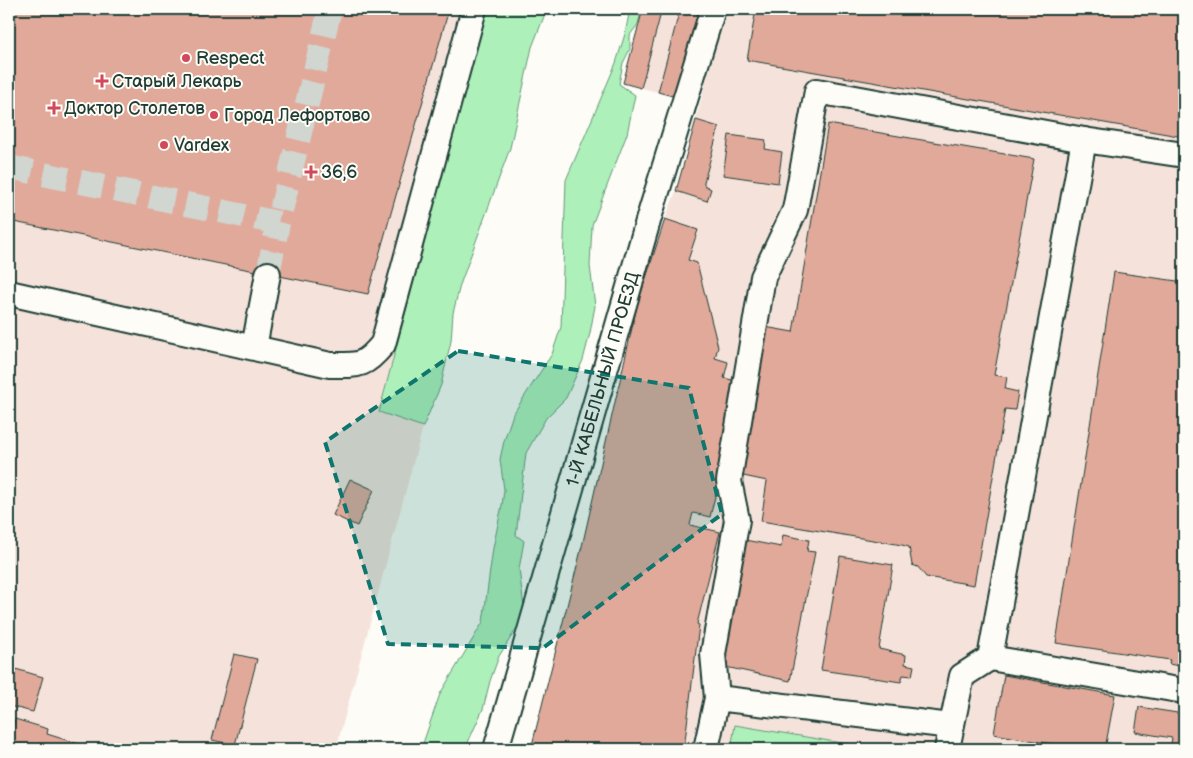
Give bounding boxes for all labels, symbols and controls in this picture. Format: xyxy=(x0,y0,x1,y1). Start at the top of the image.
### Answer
place label: Respect xyxy=(196,48,265,69)
marker: Respect xyxy=(180,52,192,64)
place label: Старый Лекарь xyxy=(112,71,242,92)
marker: Старый Лекарь xyxy=(96,75,108,87)
place label: Доктор Столетов xyxy=(64,98,205,119)
marker: Доктор Столетов xyxy=(48,102,60,114)
place label: Город Лефортово xyxy=(224,105,370,126)
marker: Город Лефортово xyxy=(208,109,220,121)
place label: Vardex xyxy=(174,135,230,156)
marker: Vardex xyxy=(158,139,170,151)
place label: 36,6 xyxy=(321,162,357,183)
marker: 36,6 xyxy=(305,166,317,178)
street label: 1-Й КАБЕЛЬНЫЙ ПРОЕЗД xyxy=(562,269,644,489)

